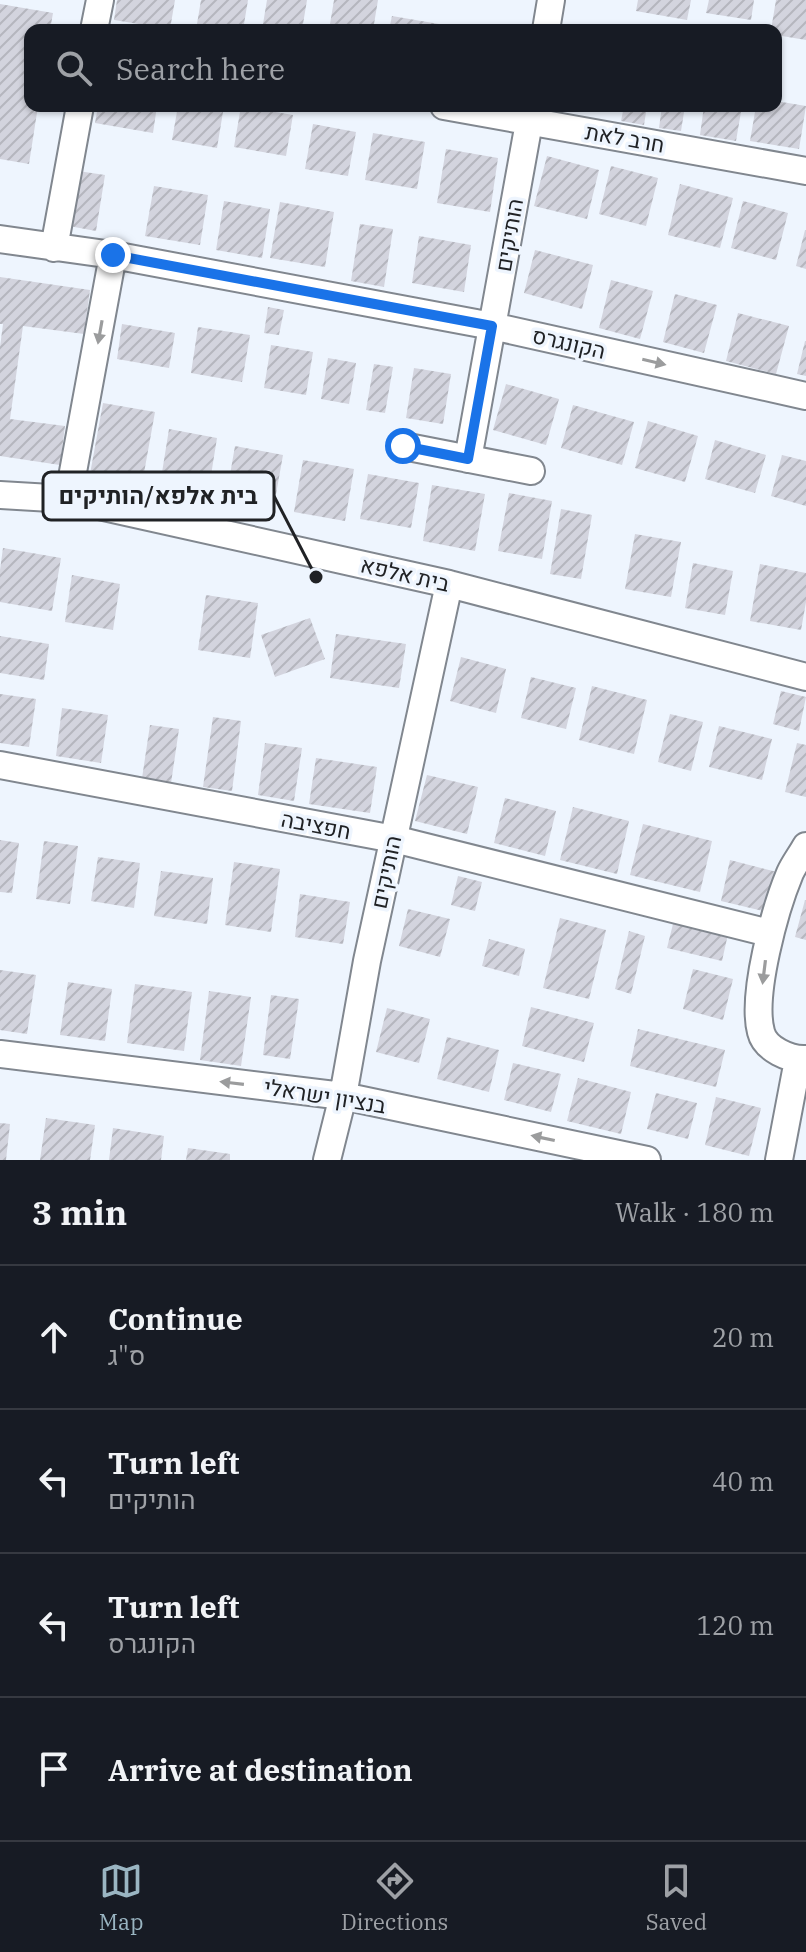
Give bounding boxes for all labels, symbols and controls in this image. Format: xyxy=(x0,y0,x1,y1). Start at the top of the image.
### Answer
search box xyxy=(24,24,782,112)
icon: search xyxy=(52,46,96,90)
text: Search here xyxy=(116,49,285,88)
street label: חרב לאת xyxy=(583,116,667,159)
street label: הותיקים xyxy=(488,196,529,274)
route end xyxy=(95,237,131,273)
one-way arrow xyxy=(93,320,106,345)
street label: הקונגרס xyxy=(530,320,609,365)
one-way arrow xyxy=(642,356,667,369)
route start xyxy=(385,428,421,464)
callout: בית אלפא/הותיקים xyxy=(43,472,274,520)
text: בית אלפא/הותיקים xyxy=(58,479,258,511)
street label: בית אלפא xyxy=(358,549,453,598)
street label: חפציבה xyxy=(279,804,353,845)
street label: הותיקים xyxy=(364,833,407,911)
one-way arrow xyxy=(757,960,770,985)
street label: בנציון ישראלי xyxy=(262,1072,389,1120)
one-way arrow xyxy=(219,1076,244,1089)
one-way arrow xyxy=(530,1131,555,1144)
text: 3 min xyxy=(32,1190,127,1234)
text: Walk · 180 m xyxy=(615,1195,774,1229)
text: Continue xyxy=(108,1299,243,1338)
icon: ahead xyxy=(32,1315,76,1359)
text: 20 m xyxy=(712,1320,774,1354)
text: ס"ג xyxy=(108,1338,145,1372)
text: Turn left xyxy=(108,1443,240,1482)
icon: left xyxy=(32,1459,76,1503)
text: 40 m xyxy=(712,1464,774,1498)
text: הותיקים xyxy=(108,1482,196,1516)
text: Turn left xyxy=(108,1587,240,1626)
icon: left xyxy=(32,1603,76,1647)
text: 120 m xyxy=(696,1608,774,1642)
text: הקונגרס xyxy=(108,1626,196,1660)
icon: arrive xyxy=(32,1747,76,1791)
text: Arrive at destination xyxy=(108,1750,413,1789)
tab: Map xyxy=(99,1859,143,1936)
tab: Directions xyxy=(341,1859,448,1936)
tab: Saved xyxy=(646,1859,707,1936)

